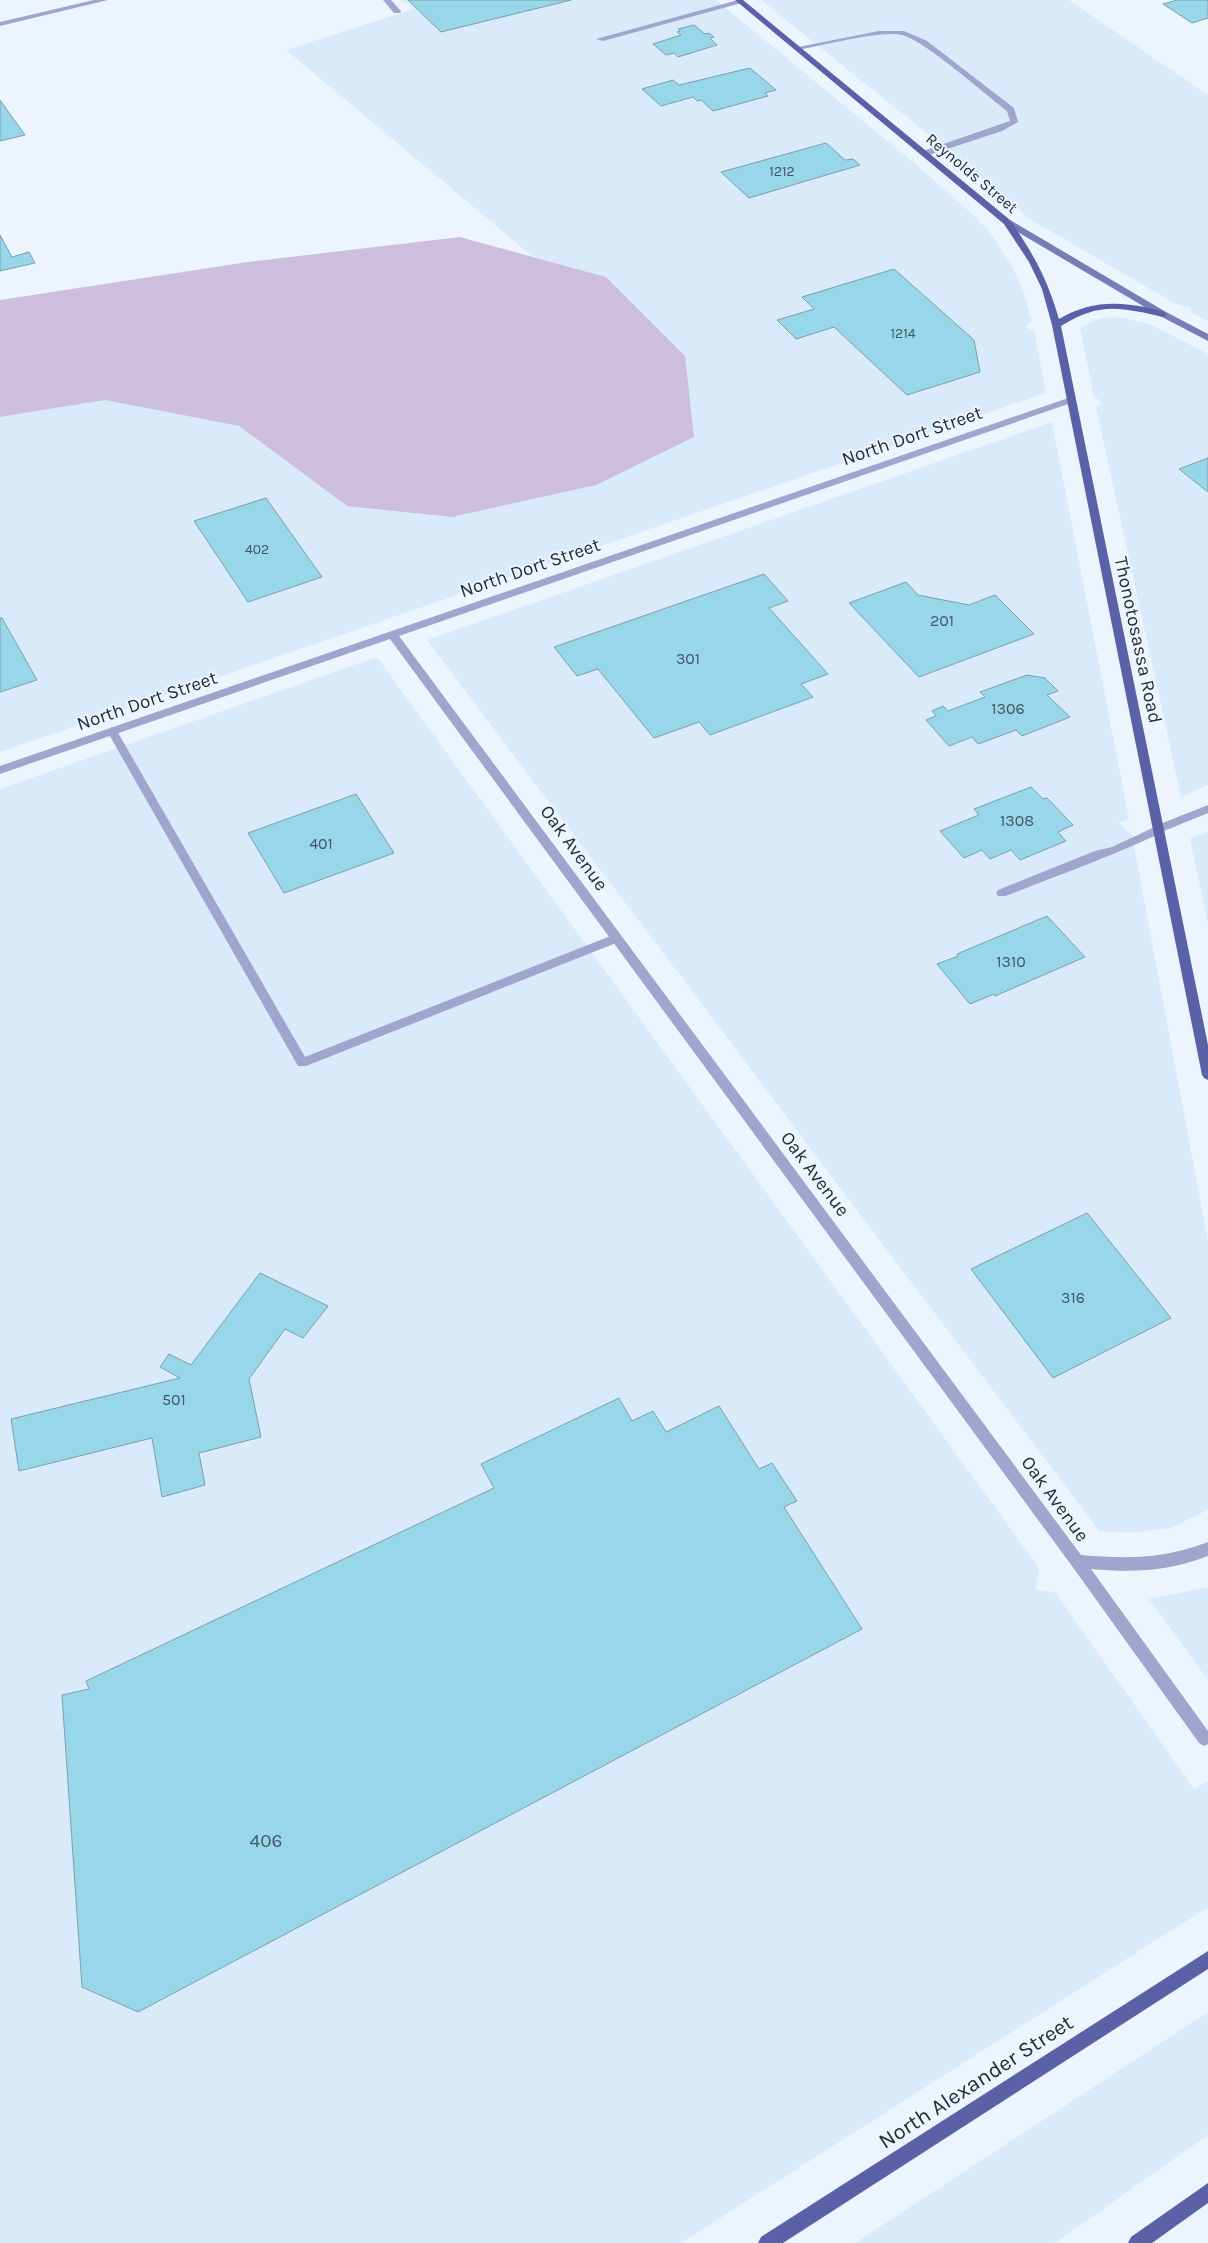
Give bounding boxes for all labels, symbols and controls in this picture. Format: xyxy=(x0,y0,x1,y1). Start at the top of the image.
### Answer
street label: Reynolds Street xyxy=(922,129,1022,217)
house number: 1212 xyxy=(769,163,795,180)
house number: 1214 xyxy=(890,325,916,342)
street label: North Dort Street xyxy=(839,402,985,470)
street label: North Dort Street xyxy=(457,534,603,602)
house number: 402 xyxy=(245,541,269,558)
street label: Thonotosassa Road xyxy=(1110,555,1166,725)
house number: 201 xyxy=(930,611,954,630)
house number: 301 xyxy=(676,649,700,668)
street label: North Dort Street xyxy=(74,667,220,735)
house number: 1306 xyxy=(991,699,1025,718)
street label: Oak Avenue xyxy=(536,801,612,895)
house number: 1308 xyxy=(1000,811,1034,830)
house number: 401 xyxy=(309,834,333,853)
house number: 1310 xyxy=(996,952,1026,971)
street label: Oak Avenue xyxy=(776,1127,854,1221)
house number: 316 xyxy=(1061,1288,1085,1307)
house number: 501 xyxy=(162,1390,186,1409)
street label: Oak Avenue xyxy=(1017,1452,1093,1546)
house number: 406 xyxy=(250,1830,282,1852)
street label: North Alexander Street xyxy=(874,2009,1078,2155)

